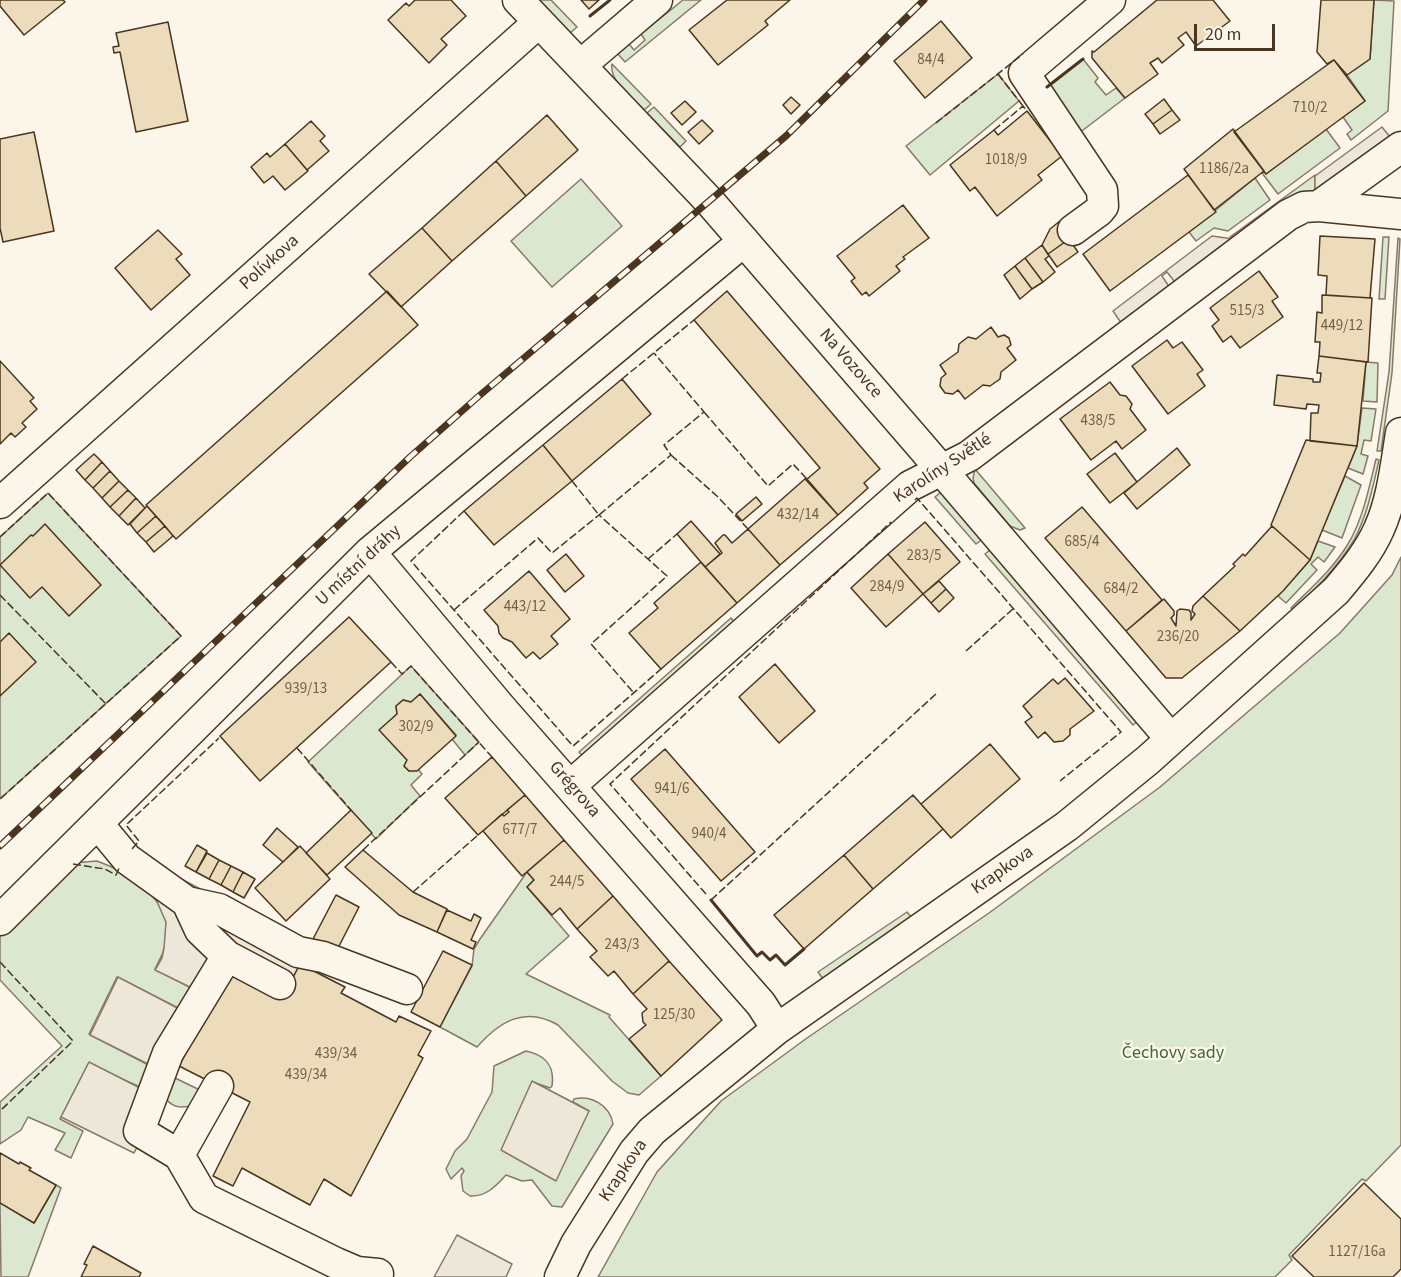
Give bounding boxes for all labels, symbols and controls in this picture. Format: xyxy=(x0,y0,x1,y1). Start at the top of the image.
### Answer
scale bar xyxy=(1197,12,1278,50)
text: 20 m xyxy=(1205,22,1241,47)
house number: 84/4 xyxy=(917,52,945,70)
house number: 710/2 xyxy=(1292,100,1328,118)
house number: 1018/9 xyxy=(985,152,1027,170)
house number: 1186/2a xyxy=(1199,161,1249,179)
street label: Polívkova xyxy=(236,231,304,295)
house number: 515/3 xyxy=(1229,303,1265,321)
house number: 449/12 xyxy=(1321,318,1363,336)
street label: Na Vozovce xyxy=(814,325,886,403)
house number: 438/5 xyxy=(1080,413,1116,431)
street label: Karolíny Světlé xyxy=(890,429,996,509)
house number: 432/14 xyxy=(777,507,819,525)
street label: U místní dráhy xyxy=(312,521,406,611)
house number: 685/4 xyxy=(1064,534,1100,552)
house number: 283/5 xyxy=(906,548,942,566)
house number: 284/9 xyxy=(869,579,905,597)
house number: 684/2 xyxy=(1103,581,1139,599)
house number: 443/12 xyxy=(504,599,546,617)
house number: 236/20 xyxy=(1157,629,1199,647)
house number: 939/13 xyxy=(285,681,327,699)
house number: 302/9 xyxy=(398,719,434,737)
street label: Grégrova xyxy=(544,757,604,823)
house number: 941/6 xyxy=(654,781,690,799)
house number: 677/7 xyxy=(502,822,538,840)
house number: 940/4 xyxy=(691,826,727,844)
street label: Krapkova xyxy=(968,842,1038,900)
house number: 244/5 xyxy=(549,874,585,892)
house number: 243/3 xyxy=(604,937,640,955)
house number: 125/30 xyxy=(653,1007,695,1025)
park label: Čechovy sady xyxy=(1122,1043,1224,1065)
house number: 439/34 xyxy=(315,1046,357,1064)
house number: 439/34 xyxy=(285,1067,327,1085)
street label: Krapkova xyxy=(595,1136,653,1206)
house number: 1127/16a xyxy=(1328,1244,1386,1262)

